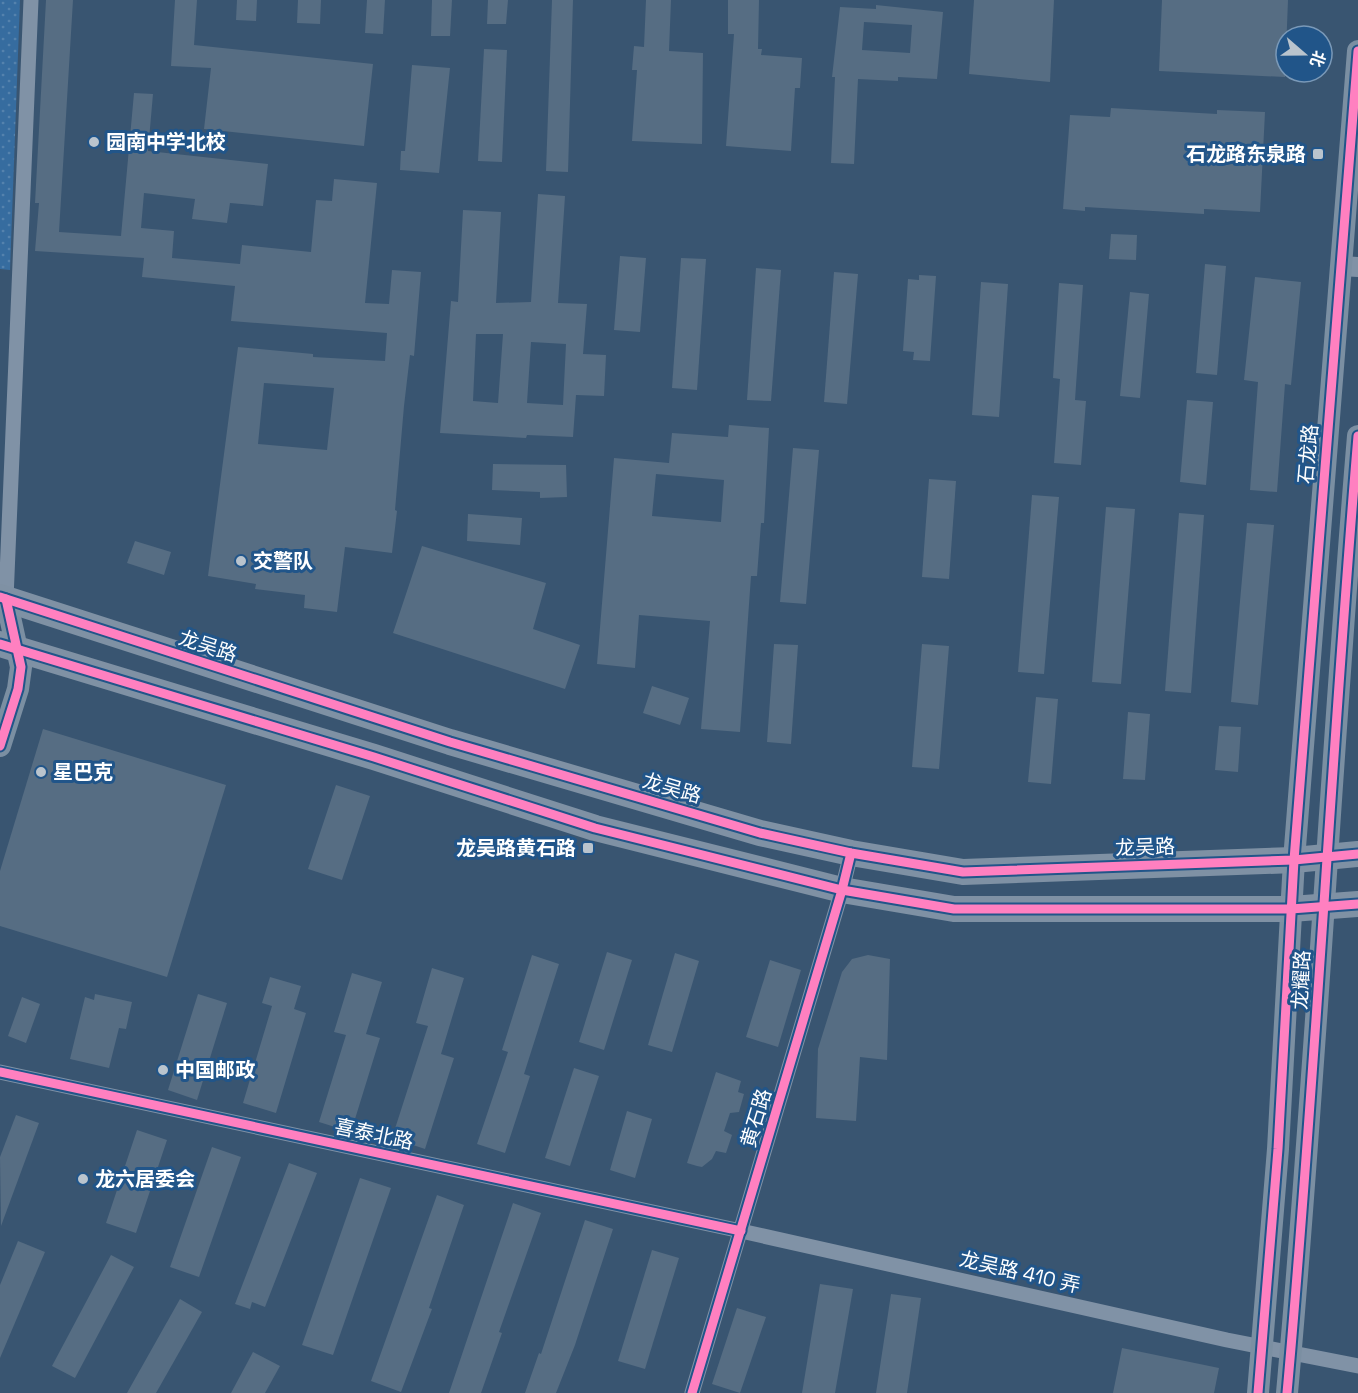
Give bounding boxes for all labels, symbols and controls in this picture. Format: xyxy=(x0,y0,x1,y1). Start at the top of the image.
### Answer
north arrow xyxy=(1274,24,1334,84)
text: 北 xyxy=(1305,48,1330,70)
place label: 园南中学北校 xyxy=(106,129,226,155)
marker: 园南中学北校 xyxy=(87,135,101,149)
place label: 石龙路东泉路 xyxy=(1186,141,1306,167)
marker: 石龙路东泉路 xyxy=(1311,147,1325,161)
street label: 石龙路 xyxy=(1292,423,1324,485)
place label: 交警队 xyxy=(253,548,313,574)
marker: 交警队 xyxy=(234,554,248,568)
street label: 龙吴路 xyxy=(175,624,241,668)
place label: 星巴克 xyxy=(53,759,113,785)
marker: 星巴克 xyxy=(34,765,48,779)
street label: 龙吴路 xyxy=(640,767,704,809)
street label: 龙吴路 xyxy=(1115,833,1175,861)
place label: 龙吴路黄石路 xyxy=(456,835,576,861)
marker: 龙吴路黄石路 xyxy=(581,841,595,855)
street label: 龙耀路 xyxy=(1286,949,1316,1011)
place label: 中国邮政 xyxy=(175,1057,255,1083)
marker: 中国邮政 xyxy=(156,1063,170,1077)
street label: 黄石路 xyxy=(735,1086,777,1150)
street label: 喜泰北路 xyxy=(332,1113,416,1155)
place label: 龙六居委会 xyxy=(95,1166,195,1192)
marker: 龙六居委会 xyxy=(76,1172,90,1186)
street label: 龙吴路 410 弄 xyxy=(957,1245,1083,1299)

